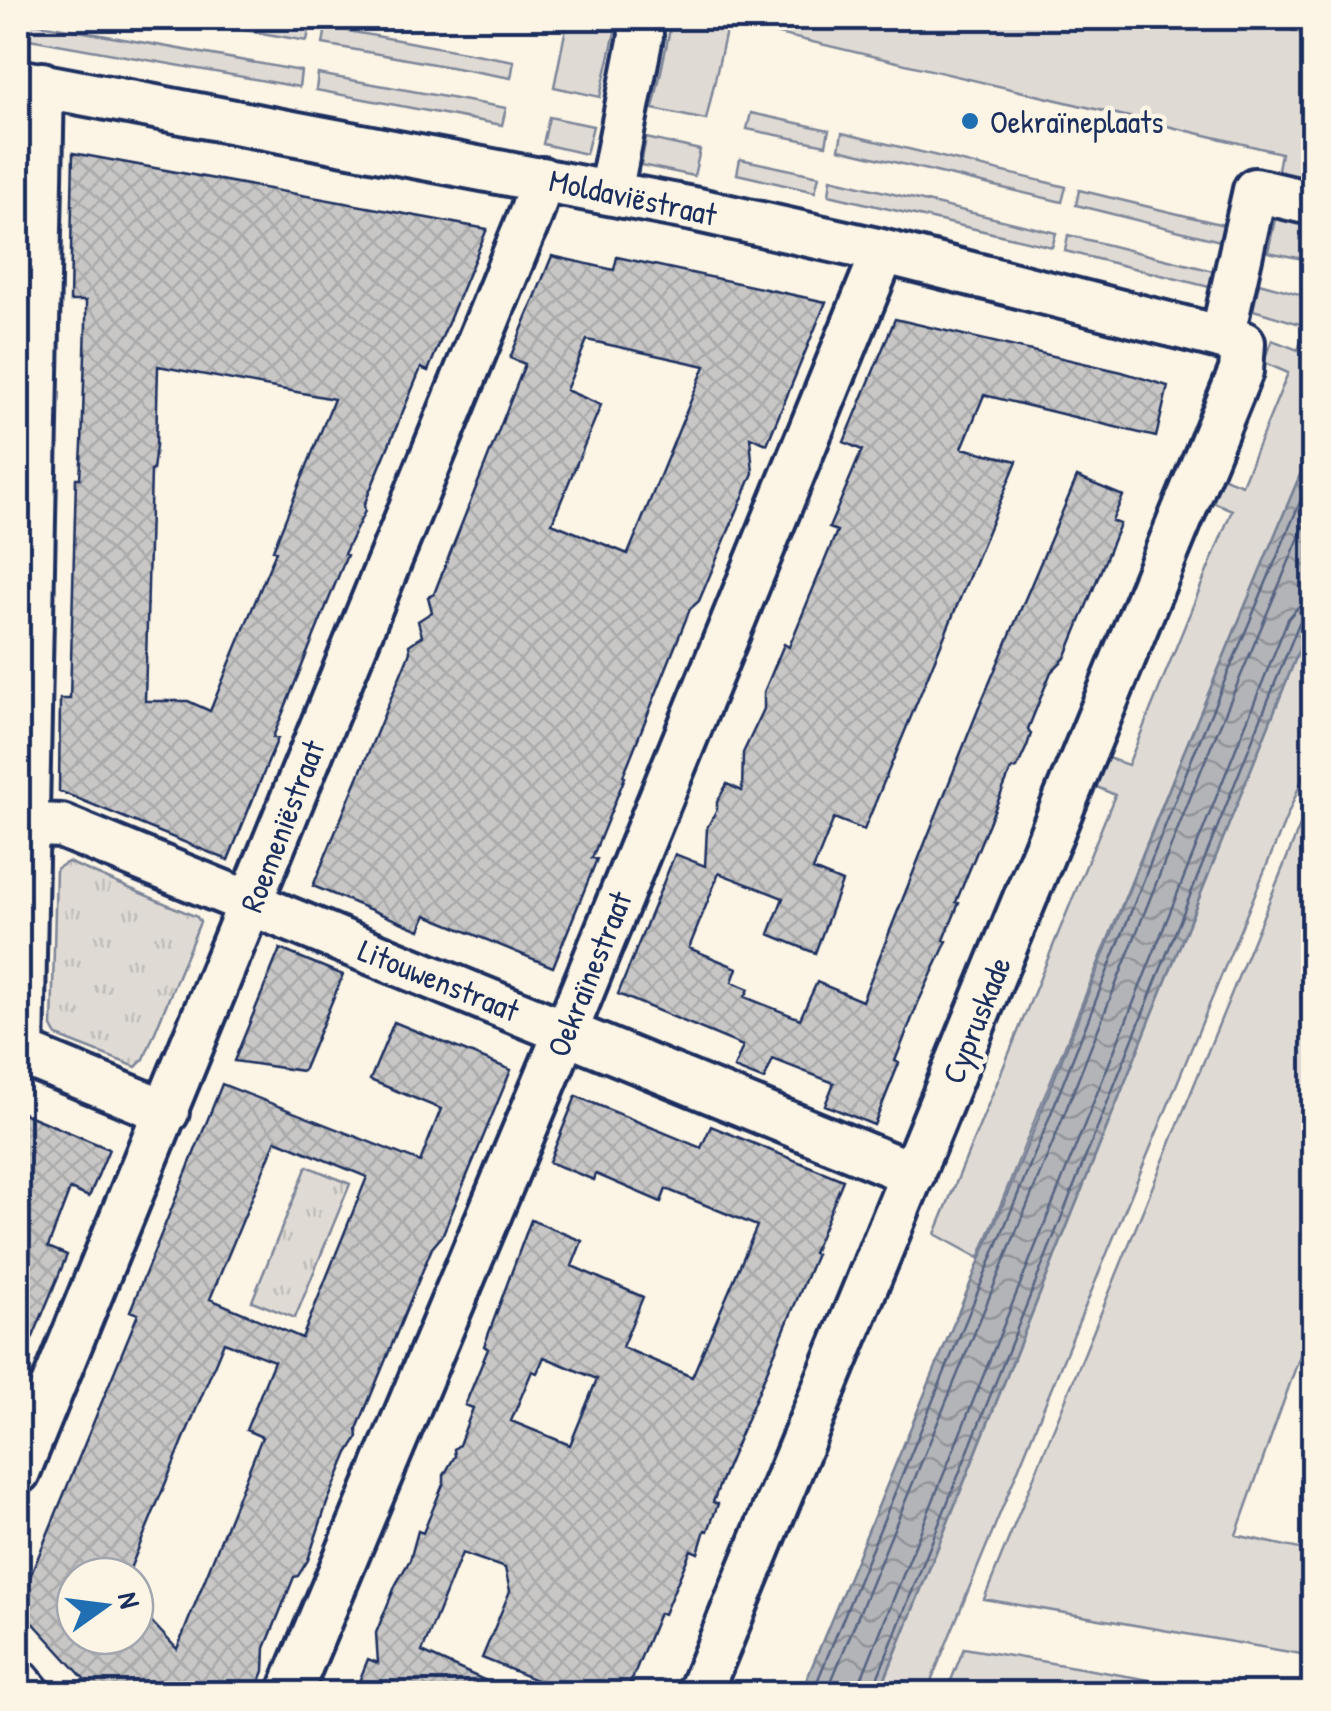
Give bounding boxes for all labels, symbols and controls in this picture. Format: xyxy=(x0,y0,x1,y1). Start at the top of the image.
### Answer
place label: Oekraïneplaats xyxy=(990,100,1164,143)
marker: Oekraïneplaats xyxy=(959,110,981,132)
street label: Moldaviëstraat xyxy=(545,158,722,236)
street label: Roemeniëstraat xyxy=(230,733,335,918)
street label: Oekraïnestraat xyxy=(536,884,642,1063)
street label: Litouwenstraat xyxy=(352,928,527,1032)
street label: Cypruskade xyxy=(931,950,1021,1090)
north arrow xyxy=(55,1556,155,1656)
text: N xyxy=(109,1588,150,1612)

